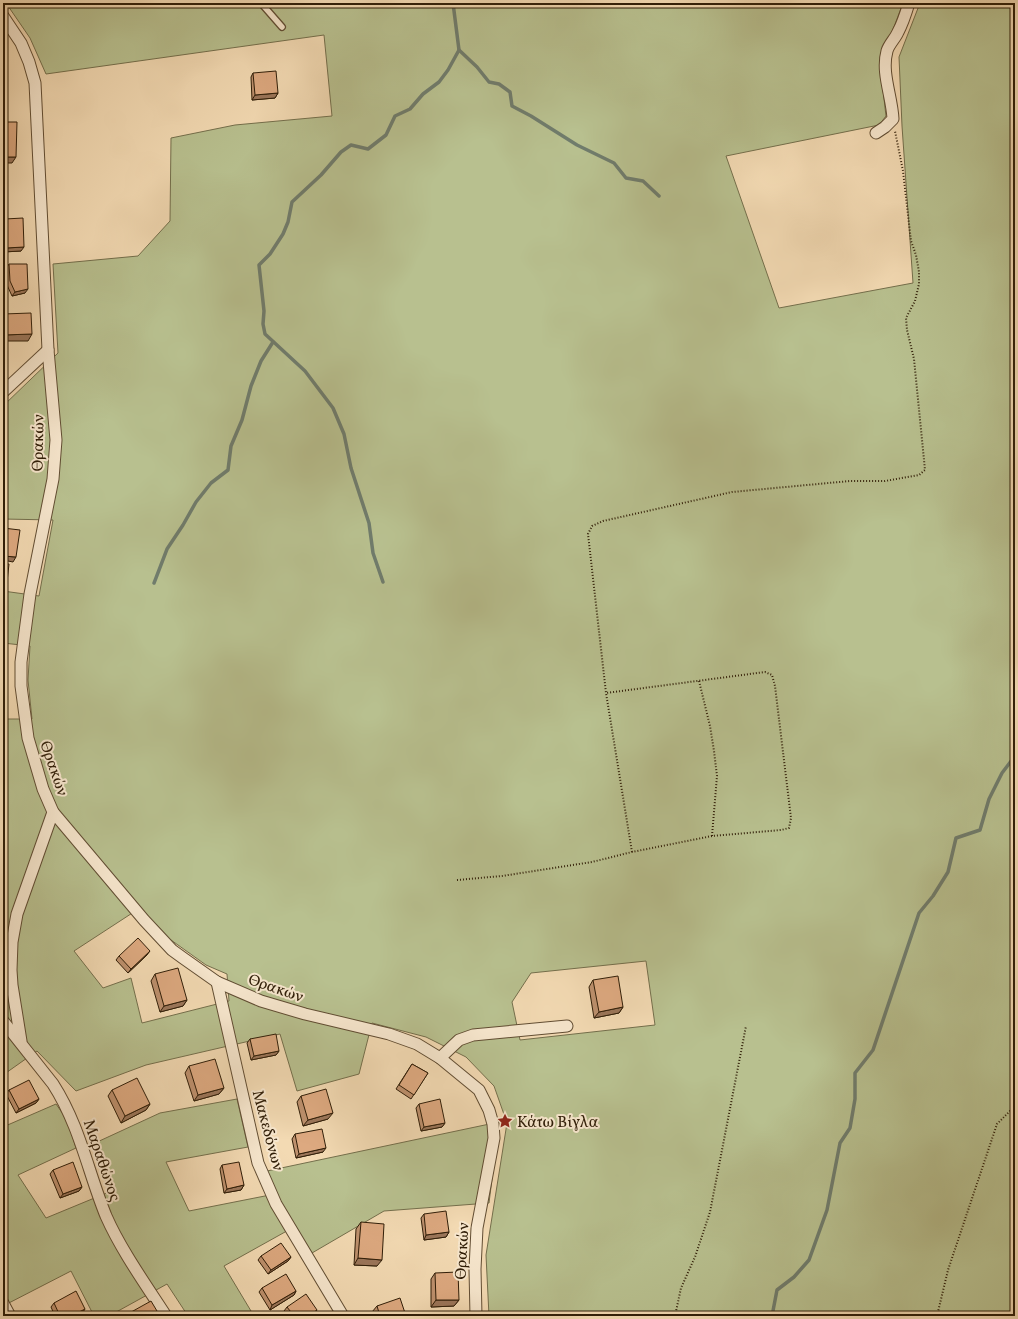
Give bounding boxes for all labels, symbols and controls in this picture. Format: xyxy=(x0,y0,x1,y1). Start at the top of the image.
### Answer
street label: Θρακών xyxy=(28,414,51,472)
street label: Θρακών xyxy=(33,738,73,799)
street label: Θρακών xyxy=(245,969,306,1009)
street label: Μακεδόνων xyxy=(246,1088,288,1174)
place icon: Κάτω Βίγλα xyxy=(496,1112,514,1130)
place label: Κάτω Βίγλα xyxy=(517,1112,599,1134)
street label: Μαραθώνος xyxy=(77,1117,125,1205)
street label: Θρακών xyxy=(451,1222,475,1280)

